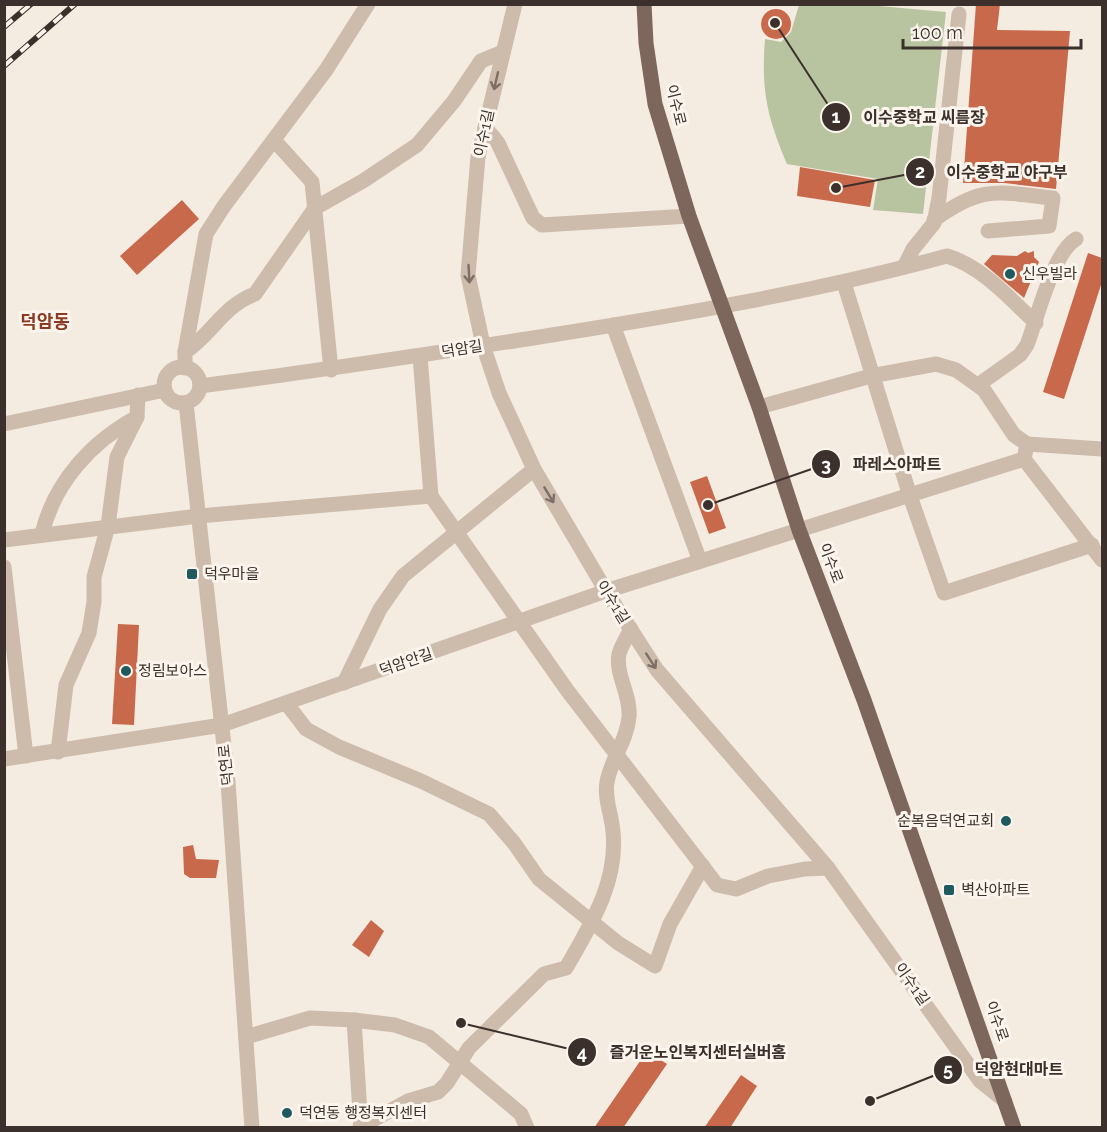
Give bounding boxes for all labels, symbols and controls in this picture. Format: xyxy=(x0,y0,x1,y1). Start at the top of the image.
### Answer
scale bar xyxy=(903,12,1082,50)
text: 100 m xyxy=(912,22,963,43)
one-way arrow xyxy=(489,72,501,91)
street label: 이수로 xyxy=(662,83,690,127)
callout: 이수중학교 씨름장 xyxy=(821,100,997,134)
text: 1 xyxy=(832,106,841,127)
street label: 이수1길 xyxy=(470,108,498,158)
text: 이수중학교 씨름장 xyxy=(863,108,985,127)
callout: 이수중학교 야구부 xyxy=(905,155,1080,189)
text: 2 xyxy=(915,161,925,182)
text: 이수중학교 야구부 xyxy=(946,163,1068,182)
one-way arrow xyxy=(464,264,475,283)
place label: 신우빌라 xyxy=(1022,265,1077,283)
marker: 신우빌라 xyxy=(1003,267,1017,281)
district label: 덕암동 xyxy=(20,311,70,332)
street label: 덕암길 xyxy=(440,337,484,361)
callout: 파레스아파트 xyxy=(811,447,953,481)
text: 3 xyxy=(821,454,831,475)
text: 파레스아파트 xyxy=(853,455,941,474)
one-way arrow xyxy=(544,486,556,503)
street label: 이수로 xyxy=(815,540,847,586)
place label: 덕우마을 xyxy=(204,565,259,583)
marker: 덕우마을 xyxy=(185,567,199,581)
street label: 이수1길 xyxy=(593,577,633,627)
street label: 덕암안길 xyxy=(377,645,435,679)
one-way arrow xyxy=(646,652,658,669)
place label: 정림보아스 xyxy=(138,662,207,680)
marker: 정림보아스 xyxy=(119,664,133,678)
street label: 덕연로 xyxy=(215,743,237,787)
place label: 순복음덕연교회 xyxy=(897,812,994,830)
marker: 순복음덕연교회 xyxy=(999,814,1013,828)
place label: 벽산아파트 xyxy=(961,881,1030,899)
marker: 벽산아파트 xyxy=(942,883,956,897)
street label: 이수1길 xyxy=(891,959,933,1009)
street label: 이수로 xyxy=(982,998,1012,1044)
callout: 즐거운노인복지센터실버홈 xyxy=(567,1035,798,1069)
text: 4 xyxy=(577,1042,587,1063)
text: 즐거운노인복지센터실버홈 xyxy=(610,1043,786,1062)
callout: 덕암현대마트 xyxy=(933,1053,1075,1087)
text: 5 xyxy=(943,1059,953,1080)
text: 덕암현대마트 xyxy=(975,1060,1063,1079)
place label: 덕연동 행정복지센터 xyxy=(299,1104,427,1122)
marker: 덕연동 행정복지센터 xyxy=(280,1106,294,1120)

